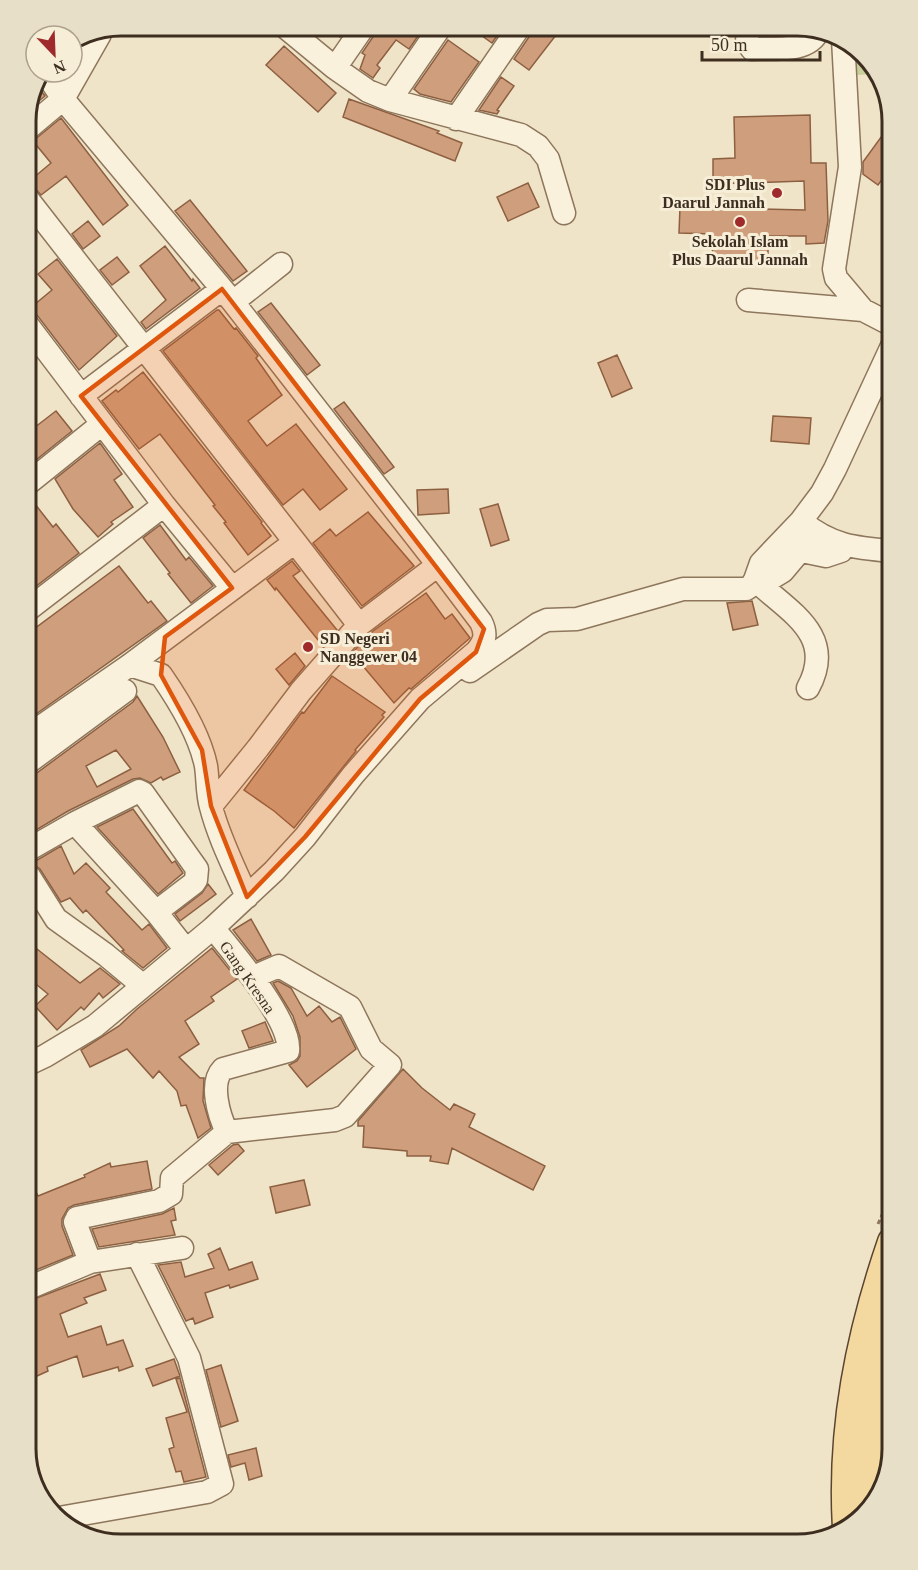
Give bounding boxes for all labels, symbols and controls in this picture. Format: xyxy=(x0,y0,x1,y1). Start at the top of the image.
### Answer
north arrow xyxy=(24,24,84,84)
scale bar xyxy=(702,24,820,62)
text: 50 m xyxy=(711,35,748,55)
text: N xyxy=(51,57,68,78)
place label: SDI Plus Daarul Jannah xyxy=(662,176,765,211)
marker: SDI Plus Daarul Jannah xyxy=(770,186,784,200)
marker: Sekolah Islam Plus Daarul Jannah xyxy=(733,215,747,229)
place label: Sekolah Islam Plus Daarul Jannah xyxy=(672,233,808,268)
place label: SD Negeri Nanggewer 04 xyxy=(320,630,417,666)
marker: SD Negeri Nanggewer 04 xyxy=(301,640,315,654)
street label: Gang Kresna xyxy=(216,938,279,1017)

